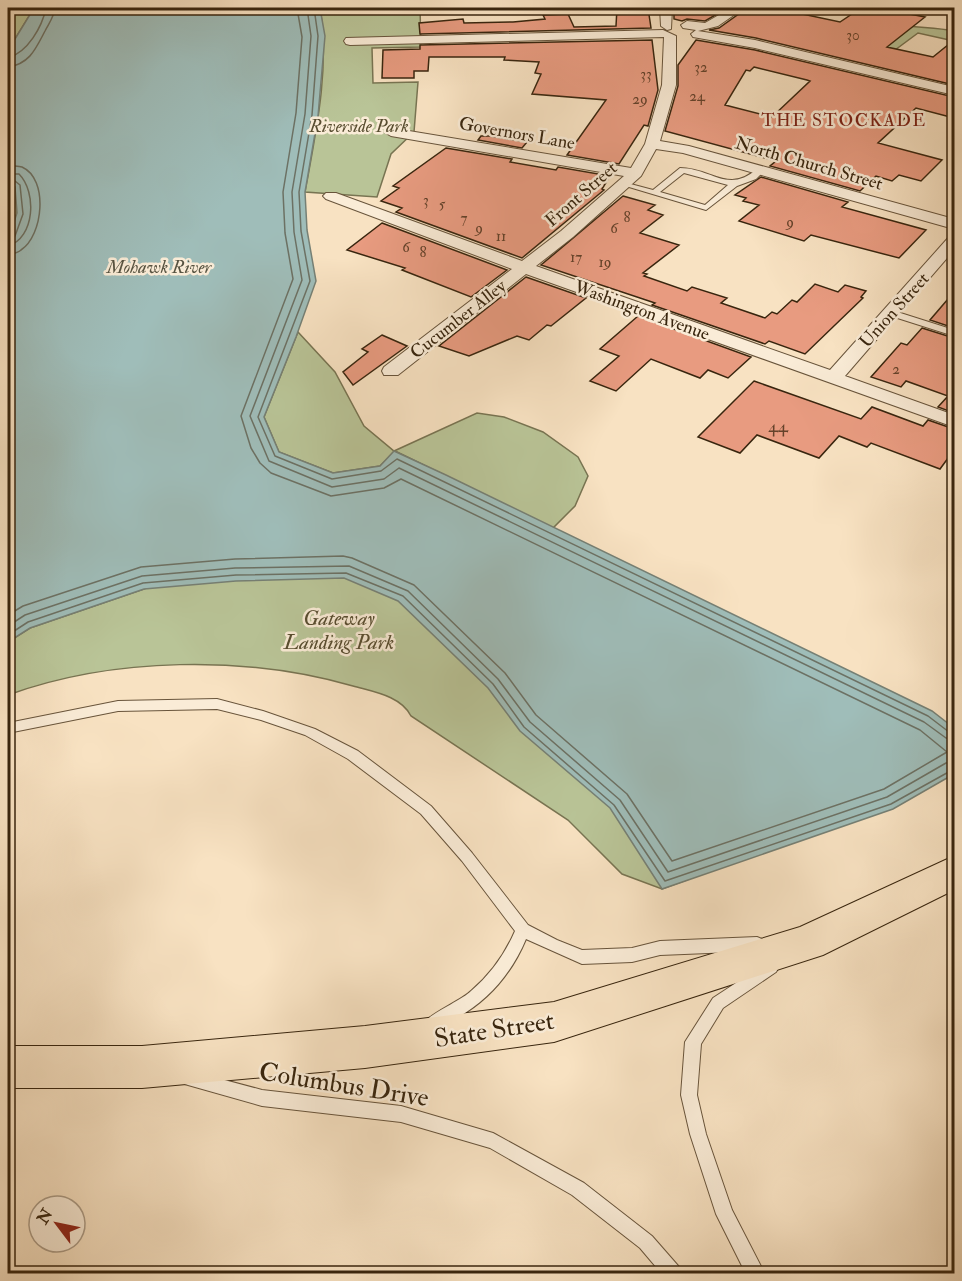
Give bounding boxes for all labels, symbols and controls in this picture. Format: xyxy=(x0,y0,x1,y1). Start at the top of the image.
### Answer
house number: 30 xyxy=(846,26,860,45)
house number: 32 xyxy=(694,58,708,77)
house number: 33 xyxy=(640,65,652,84)
house number: 24 xyxy=(689,87,706,106)
house number: 29 xyxy=(632,90,648,109)
district label: THE STOCKADE xyxy=(761,109,927,132)
street label: Governors Lane xyxy=(457,112,577,155)
park label: Riverside Park xyxy=(308,115,409,138)
street label: North Church Street xyxy=(732,131,885,196)
street label: Front Street xyxy=(540,157,622,232)
house number: 3 xyxy=(423,191,429,210)
house number: 5 xyxy=(439,195,446,214)
house number: 8 xyxy=(623,208,631,227)
house number: 7 xyxy=(461,209,468,228)
house number: 9 xyxy=(785,213,794,232)
house number: 9 xyxy=(474,219,483,238)
house number: 6 xyxy=(610,219,619,238)
house number: 11 xyxy=(496,227,506,246)
house number: 6 xyxy=(402,238,411,257)
house number: 8 xyxy=(419,243,427,262)
house number: 17 xyxy=(570,248,582,267)
house number: 19 xyxy=(599,253,611,272)
water label: Mohawk River xyxy=(106,256,213,279)
street label: Union Street xyxy=(854,268,934,353)
street label: Cucumber Alley xyxy=(406,274,512,364)
street label: Washington Avenue xyxy=(570,275,713,346)
house number: 2 xyxy=(892,360,900,379)
house number: 44 xyxy=(768,415,789,438)
park label: Gateway Landing Park xyxy=(283,605,394,656)
street label: State Street xyxy=(432,1005,556,1055)
street label: Columbus Drive xyxy=(257,1056,431,1114)
north arrow xyxy=(27,1194,87,1254)
text: N xyxy=(32,1205,58,1229)

